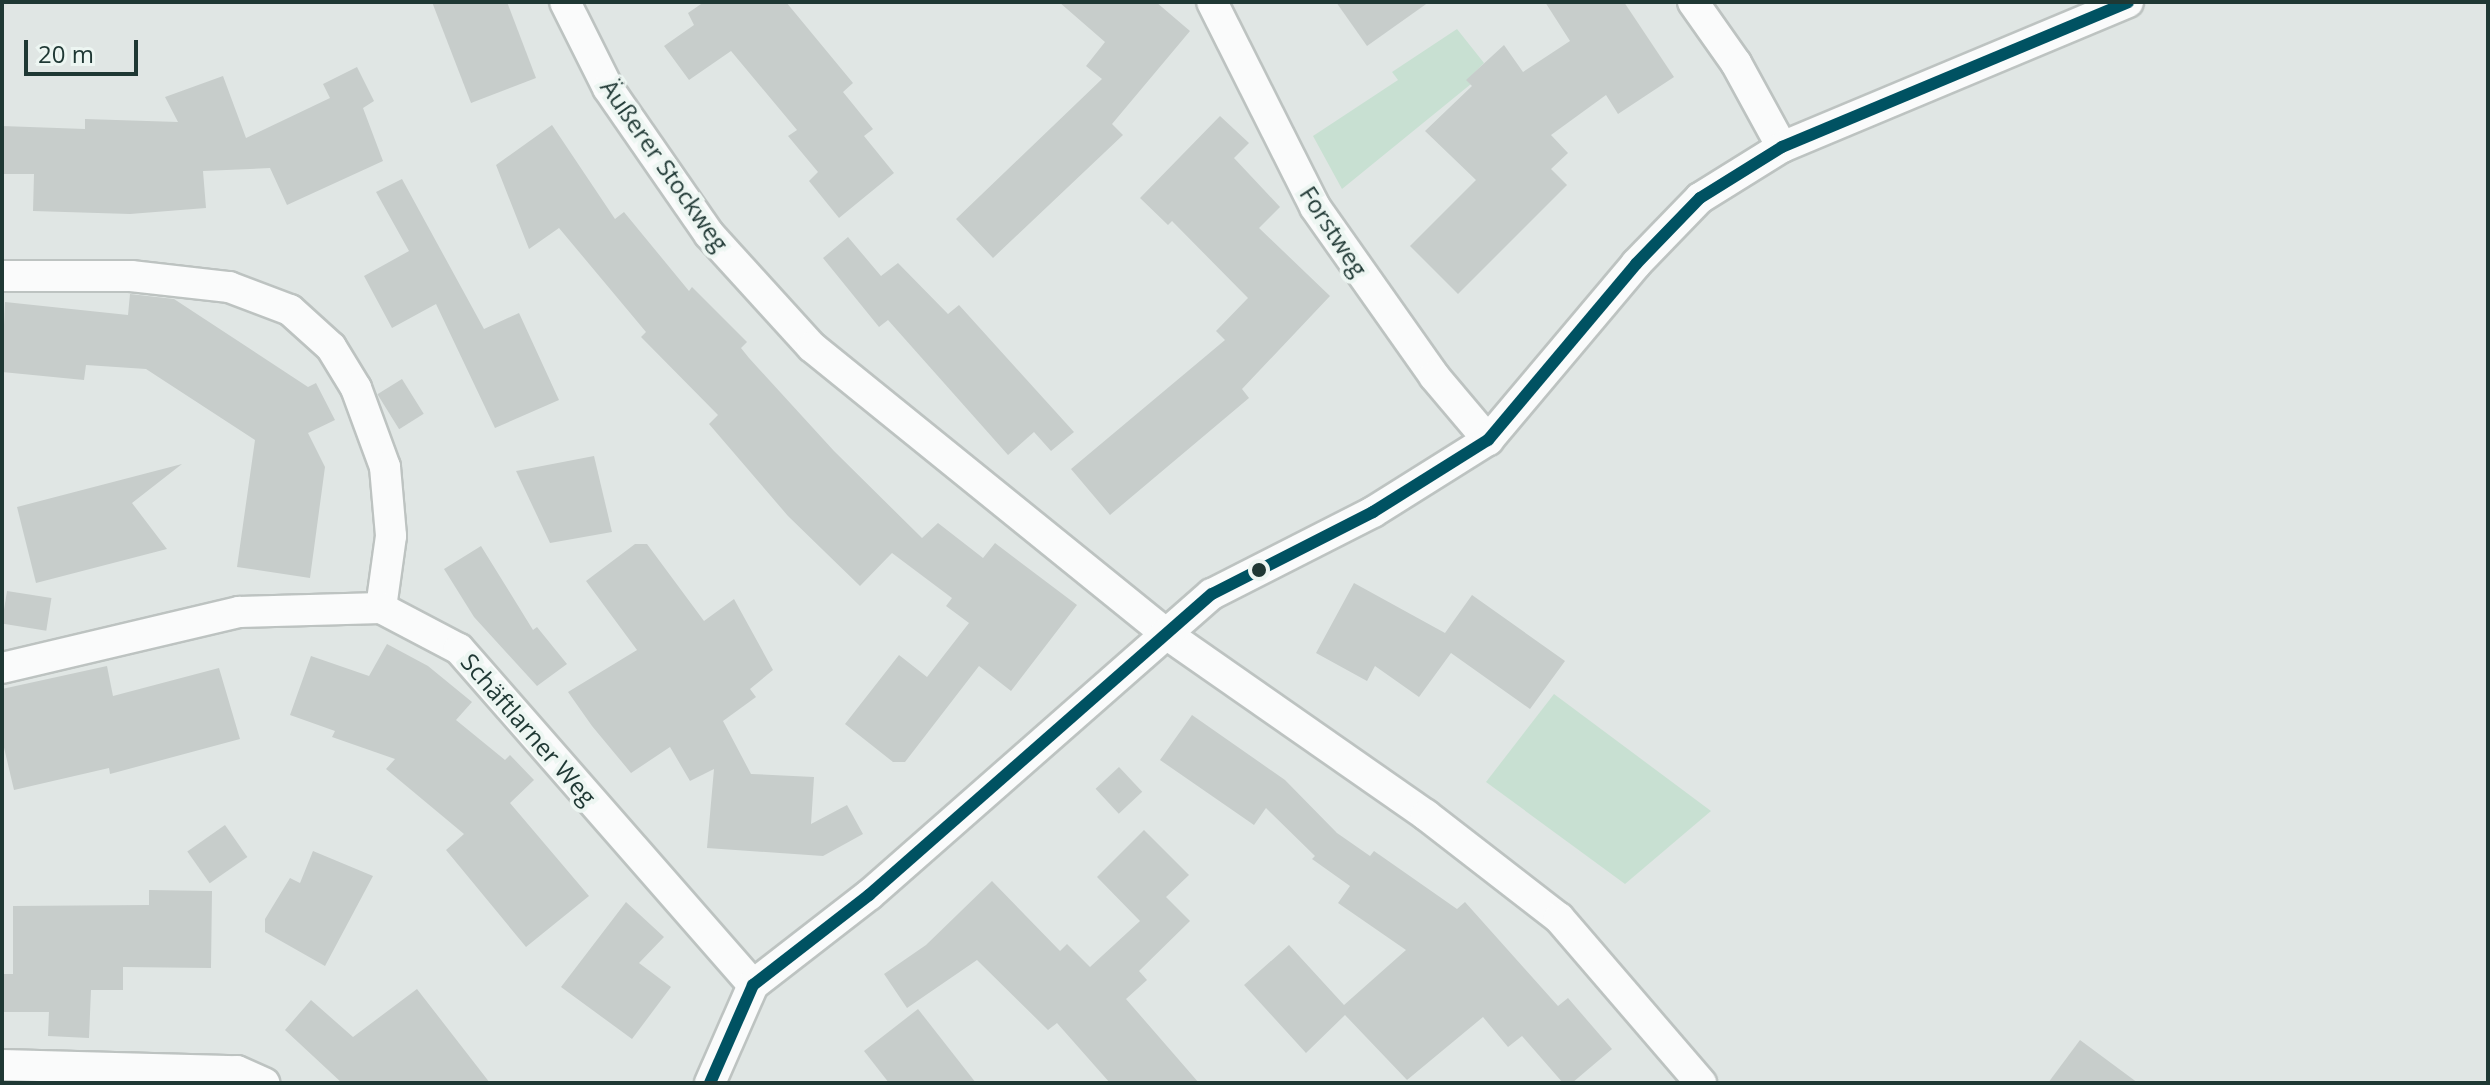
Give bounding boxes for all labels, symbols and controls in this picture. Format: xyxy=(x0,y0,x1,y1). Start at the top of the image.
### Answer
scale bar xyxy=(28,24,142,74)
text: 20 m xyxy=(38,37,94,70)
street label: Äußerer Stockweg xyxy=(595,74,735,256)
street label: Forstweg xyxy=(1294,180,1374,282)
unlabelled marker xyxy=(1251,562,1267,578)
street label: Schäftlarner Weg xyxy=(455,647,603,811)

